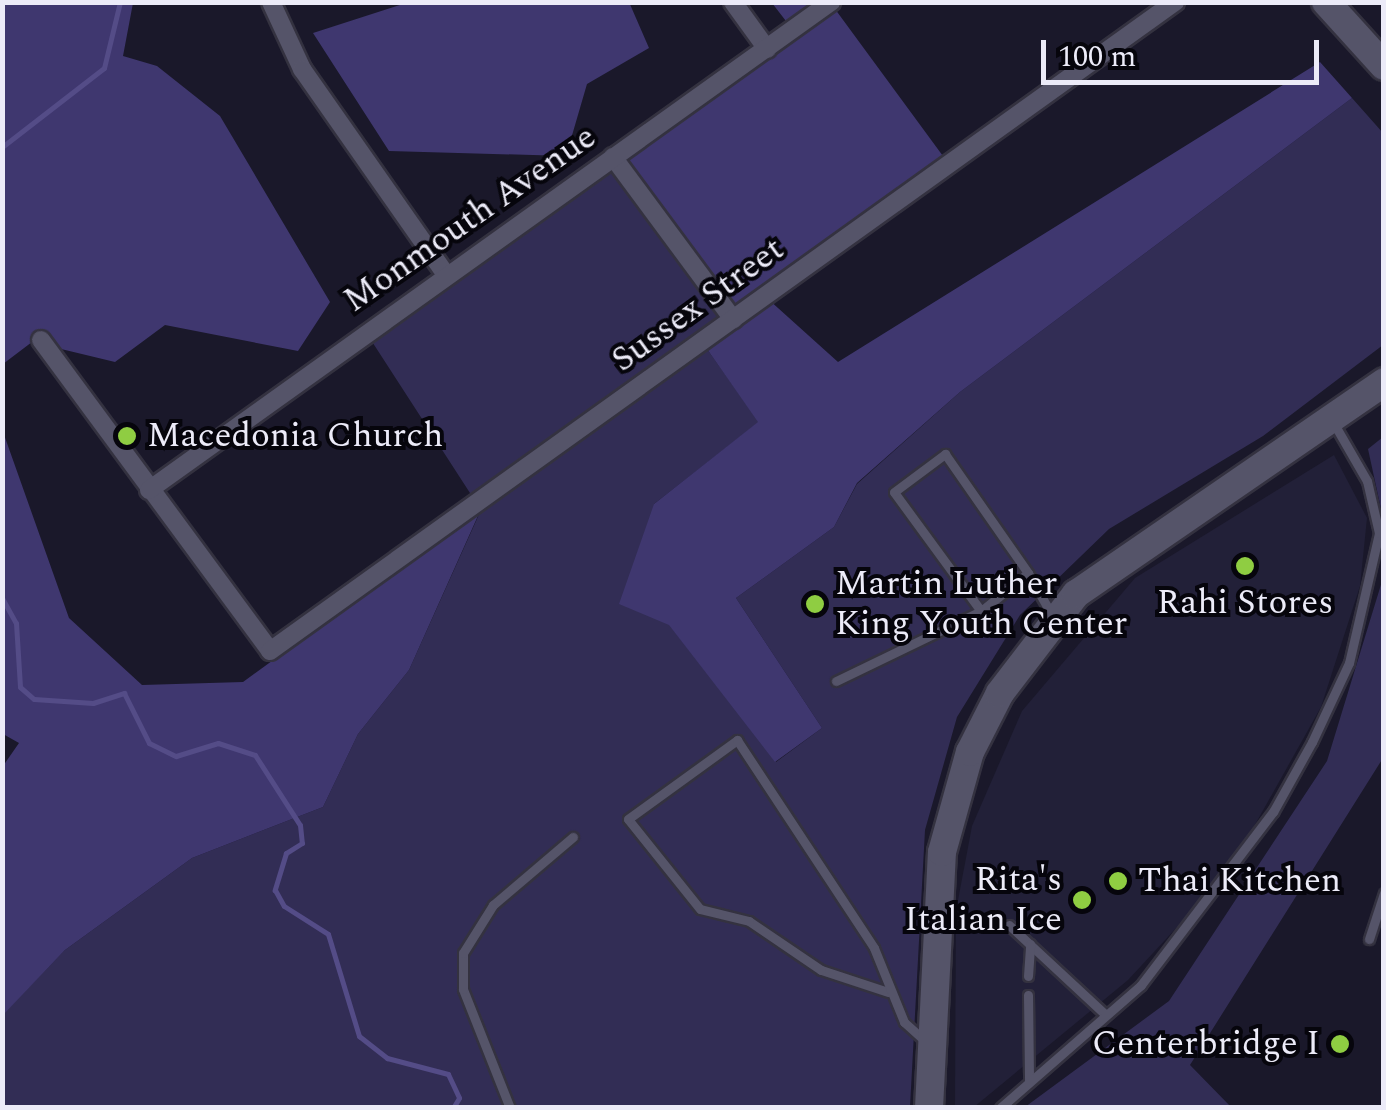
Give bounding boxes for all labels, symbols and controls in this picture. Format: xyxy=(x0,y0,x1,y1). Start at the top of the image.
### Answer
scale bar xyxy=(1046,20,1324,82)
text: 100 m xyxy=(1058,34,1136,80)
street label: Monmouth Avenue xyxy=(336,116,604,322)
street label: Sussex Street xyxy=(604,228,792,382)
place label: Macedonia Church xyxy=(147,415,443,457)
marker: Macedonia Church xyxy=(116,425,138,447)
marker: Rahi Stores xyxy=(1234,555,1256,577)
place label: Martin Luther King Youth Center xyxy=(835,563,1127,645)
place label: Rahi Stores xyxy=(1157,582,1333,624)
marker: Martin Luther King Youth Center xyxy=(804,593,826,615)
place label: Rita's Italian Ice xyxy=(904,859,1062,941)
place label: Thai Kitchen xyxy=(1138,860,1341,902)
marker: Thai Kitchen xyxy=(1107,870,1129,892)
marker: Rita's Italian Ice xyxy=(1071,889,1093,911)
place label: Centerbridge I xyxy=(1092,1023,1320,1065)
marker: Centerbridge I xyxy=(1329,1033,1351,1055)

